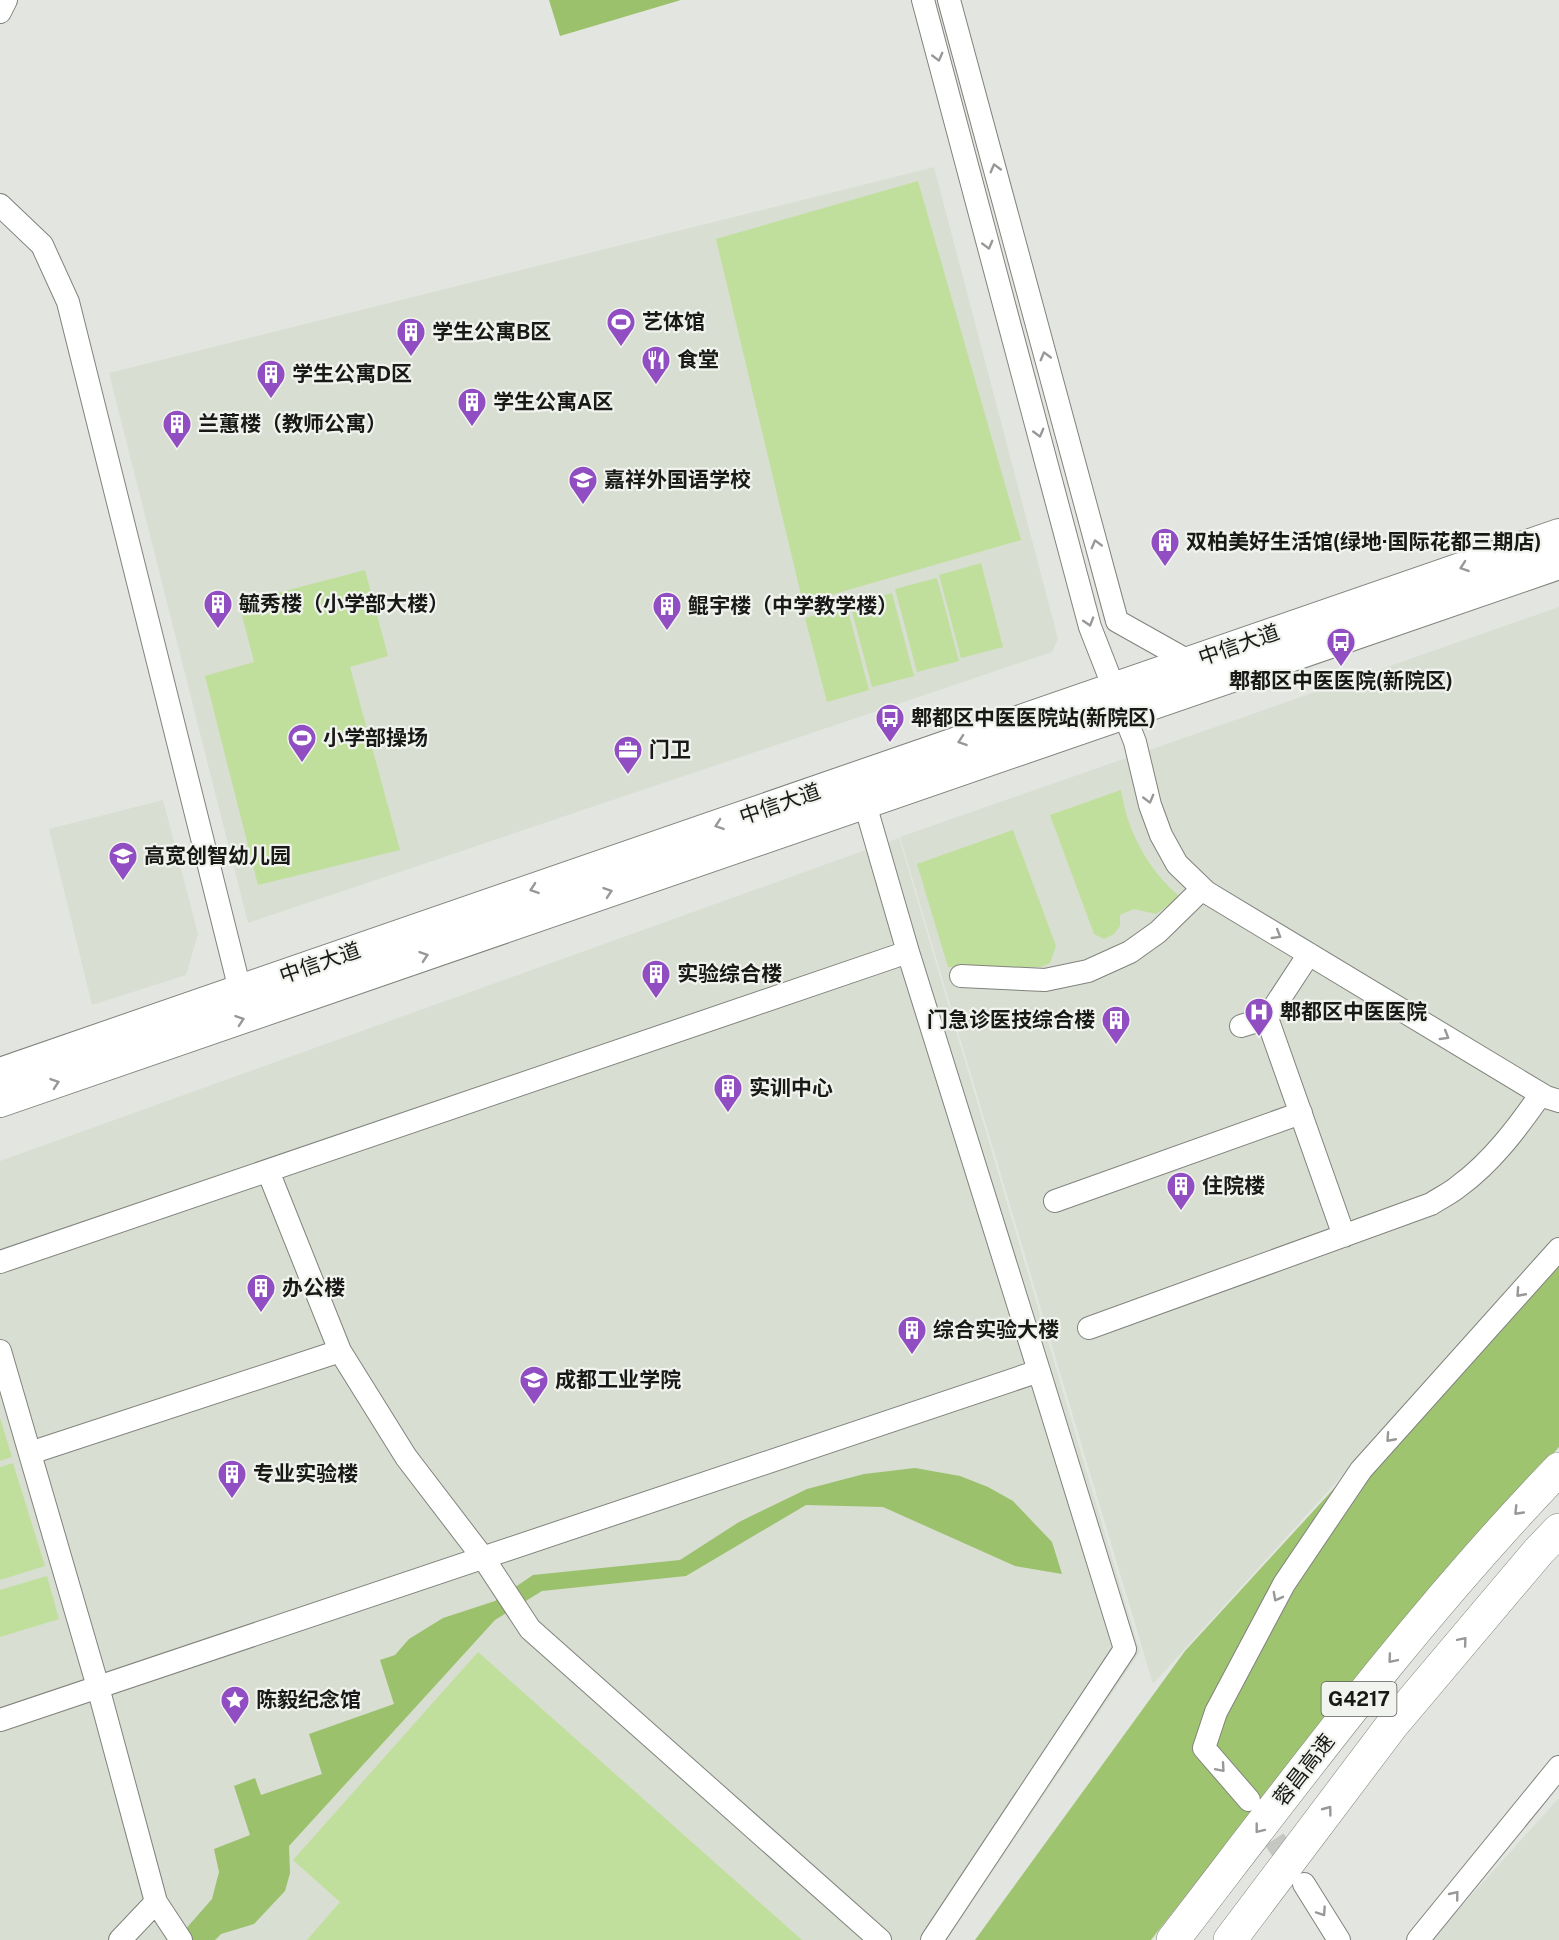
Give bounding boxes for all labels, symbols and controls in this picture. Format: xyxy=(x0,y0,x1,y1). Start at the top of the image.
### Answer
one-way arrow xyxy=(931,51,943,61)
one-way arrow xyxy=(989,163,1002,173)
one-way arrow xyxy=(981,240,994,250)
sports icon: 艺体馆 xyxy=(605,306,637,348)
place label: 艺体馆 xyxy=(642,309,705,334)
building icon: 学生公寓B区 xyxy=(395,316,427,358)
place label: 学生公寓B区 xyxy=(432,319,551,344)
restaurant icon: 食堂 xyxy=(640,344,672,386)
place label: 食堂 xyxy=(677,347,719,372)
one-way arrow xyxy=(1040,351,1053,361)
building icon: 学生公寓D区 xyxy=(255,358,287,400)
place label: 学生公寓D区 xyxy=(292,361,412,386)
building icon: 学生公寓A区 xyxy=(456,386,488,428)
place label: 学生公寓A区 xyxy=(493,389,613,414)
building icon: 兰蕙楼（教师公寓） xyxy=(161,408,193,450)
place label: 兰蕙楼（教师公寓） xyxy=(198,411,387,436)
one-way arrow xyxy=(1031,428,1044,438)
school or university icon: 嘉祥外国语学校 xyxy=(567,464,599,506)
place label: 嘉祥外国语学校 xyxy=(604,467,751,492)
building icon: 双柏美好生活馆(绿地·国际花都三期店) xyxy=(1149,526,1181,568)
place label: 双柏美好生活馆(绿地·国际花都三期店) xyxy=(1186,529,1542,554)
one-way arrow xyxy=(1091,540,1103,550)
one-way arrow xyxy=(1459,560,1470,573)
building icon: 毓秀楼（小学部大楼） xyxy=(202,588,234,630)
building icon: 鲲宇楼（中学教学楼） xyxy=(651,590,683,632)
place label: 毓秀楼（小学部大楼） xyxy=(239,591,449,616)
place label: 鲲宇楼（中学教学楼） xyxy=(688,593,898,618)
one-way arrow xyxy=(1082,616,1094,627)
street label: 中信大道 xyxy=(1195,619,1283,670)
bus stop icon: 郫都区中医医院(新院区) xyxy=(1325,626,1357,668)
place label: 郫都区中医医院(新院区) xyxy=(1229,668,1453,693)
bus stop icon: 郫都区中医医院站(新院区) xyxy=(874,702,906,744)
place label: 郫都区中医医院站(新院区) xyxy=(911,705,1156,730)
sports icon: 小学部操场 xyxy=(286,722,318,764)
place label: 小学部操场 xyxy=(323,725,428,750)
office icon: 门卫 xyxy=(612,734,644,776)
one-way arrow xyxy=(958,734,968,747)
place label: 门卫 xyxy=(649,737,691,762)
street label: 中信大道 xyxy=(736,778,824,829)
one-way arrow xyxy=(1142,793,1154,804)
one-way arrow xyxy=(714,818,724,831)
school or university icon: 高宽创智幼儿园 xyxy=(107,840,139,882)
place label: 高宽创智幼儿园 xyxy=(144,843,291,868)
one-way arrow xyxy=(529,881,540,894)
one-way arrow xyxy=(602,887,613,900)
one-way arrow xyxy=(1271,928,1281,940)
street label: 中信大道 xyxy=(276,937,364,988)
one-way arrow xyxy=(418,951,429,963)
building icon: 实验综合楼 xyxy=(640,958,672,1000)
place label: 实验综合楼 xyxy=(677,961,782,986)
hospital icon: 郫都区中医医院 xyxy=(1243,996,1275,1038)
place label: 郫都区中医医院 xyxy=(1280,999,1427,1024)
building icon: 门急诊医技综合楼 xyxy=(1100,1004,1132,1046)
place label: 门急诊医技综合楼 xyxy=(927,1007,1095,1032)
one-way arrow xyxy=(234,1014,245,1027)
one-way arrow xyxy=(1439,1029,1449,1040)
building icon: 实训中心 xyxy=(712,1072,744,1114)
place label: 实训中心 xyxy=(749,1075,833,1100)
one-way arrow xyxy=(49,1078,60,1091)
building icon: 住院楼 xyxy=(1165,1170,1197,1212)
place label: 住院楼 xyxy=(1202,1173,1265,1198)
building icon: 办公楼 xyxy=(245,1272,277,1314)
place label: 办公楼 xyxy=(282,1275,345,1300)
one-way arrow xyxy=(1516,1286,1527,1297)
building icon: 综合实验大楼 xyxy=(896,1314,928,1356)
place label: 综合实验大楼 xyxy=(933,1317,1059,1342)
school or university icon: 成都工业学院 xyxy=(518,1364,550,1406)
place label: 成都工业学院 xyxy=(555,1367,681,1392)
one-way arrow xyxy=(1386,1431,1397,1442)
building icon: 专业实验楼 xyxy=(216,1458,248,1500)
place label: 专业实验楼 xyxy=(253,1461,358,1486)
one-way arrow xyxy=(1515,1503,1526,1514)
one-way arrow xyxy=(1273,1590,1284,1601)
one-way arrow xyxy=(1456,1637,1467,1648)
one-way arrow xyxy=(1388,1652,1399,1663)
road number: G4217 xyxy=(1322,1682,1396,1716)
place icon: 陈毅纪念馆 xyxy=(219,1684,251,1726)
place label: 陈毅纪念馆 xyxy=(256,1687,361,1712)
street label: 蓉昌高速 xyxy=(1268,1729,1339,1810)
one-way arrow xyxy=(1214,1761,1225,1772)
one-way arrow xyxy=(1321,1805,1332,1816)
one-way arrow xyxy=(1255,1823,1266,1834)
one-way arrow xyxy=(1448,1891,1459,1902)
one-way arrow xyxy=(1315,1905,1326,1916)

